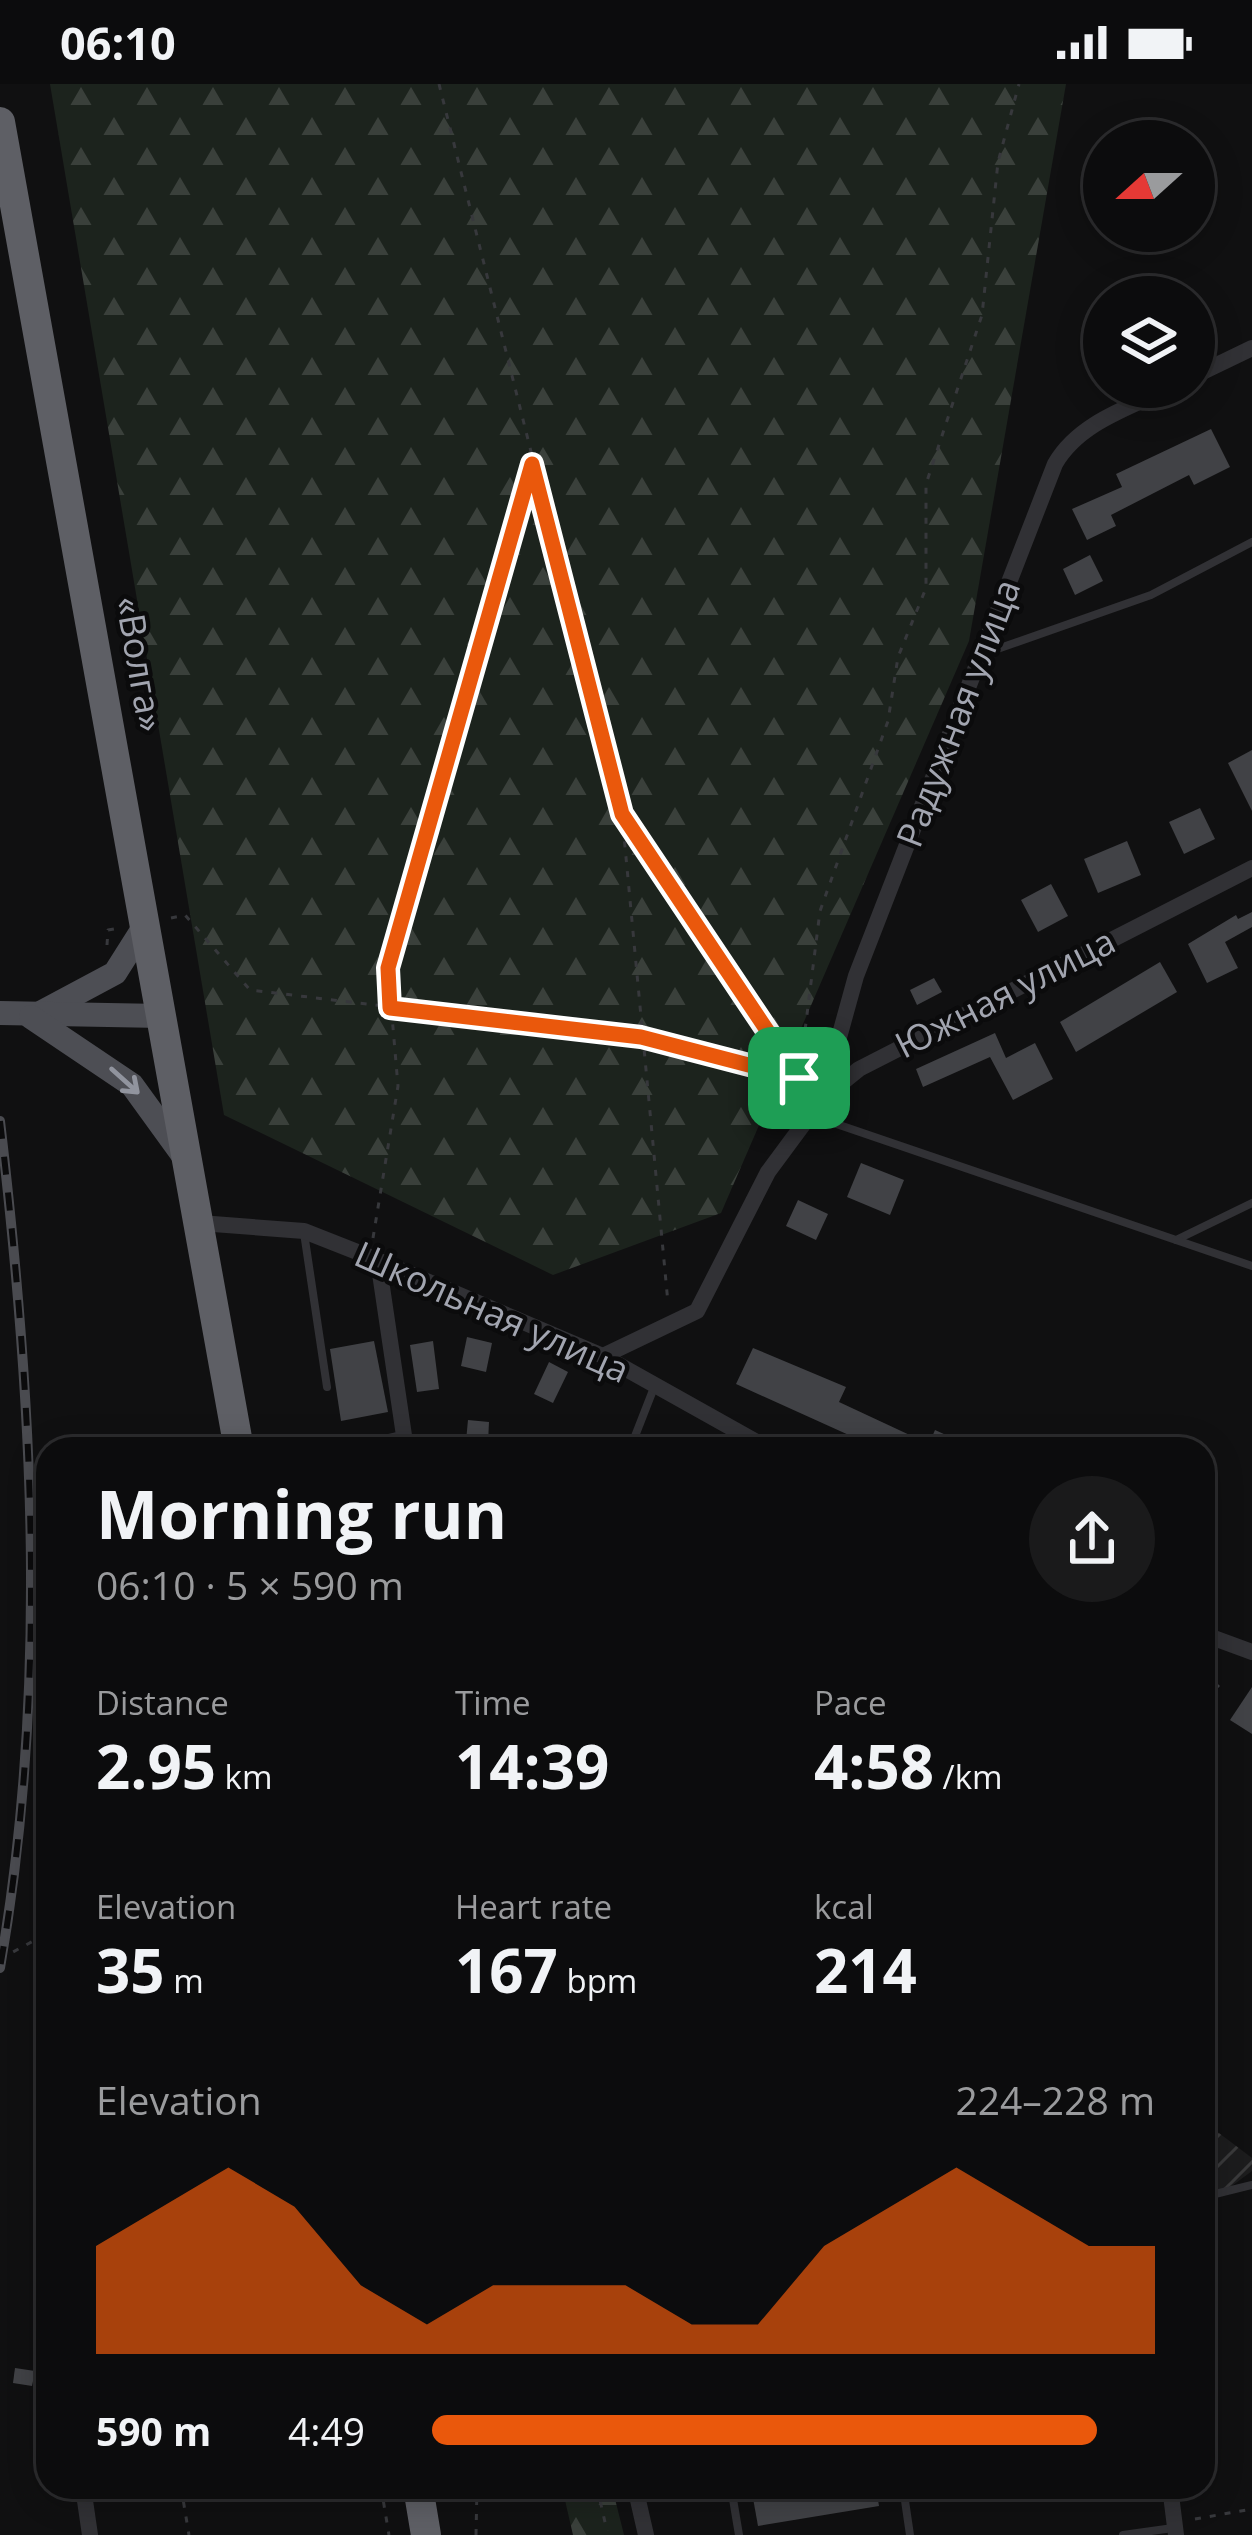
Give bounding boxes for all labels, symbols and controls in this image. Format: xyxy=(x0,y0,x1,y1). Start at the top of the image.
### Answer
text: 06:10 xyxy=(60,12,176,73)
north arrow xyxy=(1083,120,1215,252)
map controls xyxy=(1083,120,1215,408)
button: layers xyxy=(1083,276,1215,408)
street label: Радужная улица xyxy=(884,572,1031,854)
street label: «Волга» xyxy=(104,592,176,735)
street label: Южная улица xyxy=(887,916,1123,1069)
pin xyxy=(748,1027,850,1129)
icon: arrive xyxy=(766,1045,832,1111)
one-way arrow xyxy=(110,1067,140,1094)
street label: Школьная улица xyxy=(347,1229,637,1394)
text: Morning run xyxy=(96,1468,507,1558)
button: share xyxy=(1029,1476,1155,1602)
text: 06:10 · 5 × 590 m xyxy=(96,1558,404,1611)
text: Distance xyxy=(96,1680,229,1725)
text: Time xyxy=(455,1680,531,1725)
text: Pace xyxy=(814,1680,887,1725)
text: 2.95 xyxy=(96,1725,216,1807)
text: 14:39 xyxy=(455,1725,609,1807)
text: 4:58 xyxy=(814,1725,934,1807)
text: km xyxy=(216,1754,273,1799)
text: /km xyxy=(934,1754,1003,1799)
text: Elevation xyxy=(96,1884,236,1929)
text: Heart rate xyxy=(455,1884,612,1929)
text: kcal xyxy=(814,1884,874,1929)
text: 35 xyxy=(96,1929,165,2011)
text: 167 xyxy=(455,1929,558,2011)
text: 214 xyxy=(814,1929,917,2011)
text: m xyxy=(165,1958,204,2003)
text: bpm xyxy=(558,1958,637,2003)
text: Elevation xyxy=(96,2073,262,2126)
text: 224–228 m xyxy=(955,2073,1155,2126)
text: 590 m xyxy=(96,2404,211,2457)
text: 4:49 xyxy=(288,2404,365,2457)

